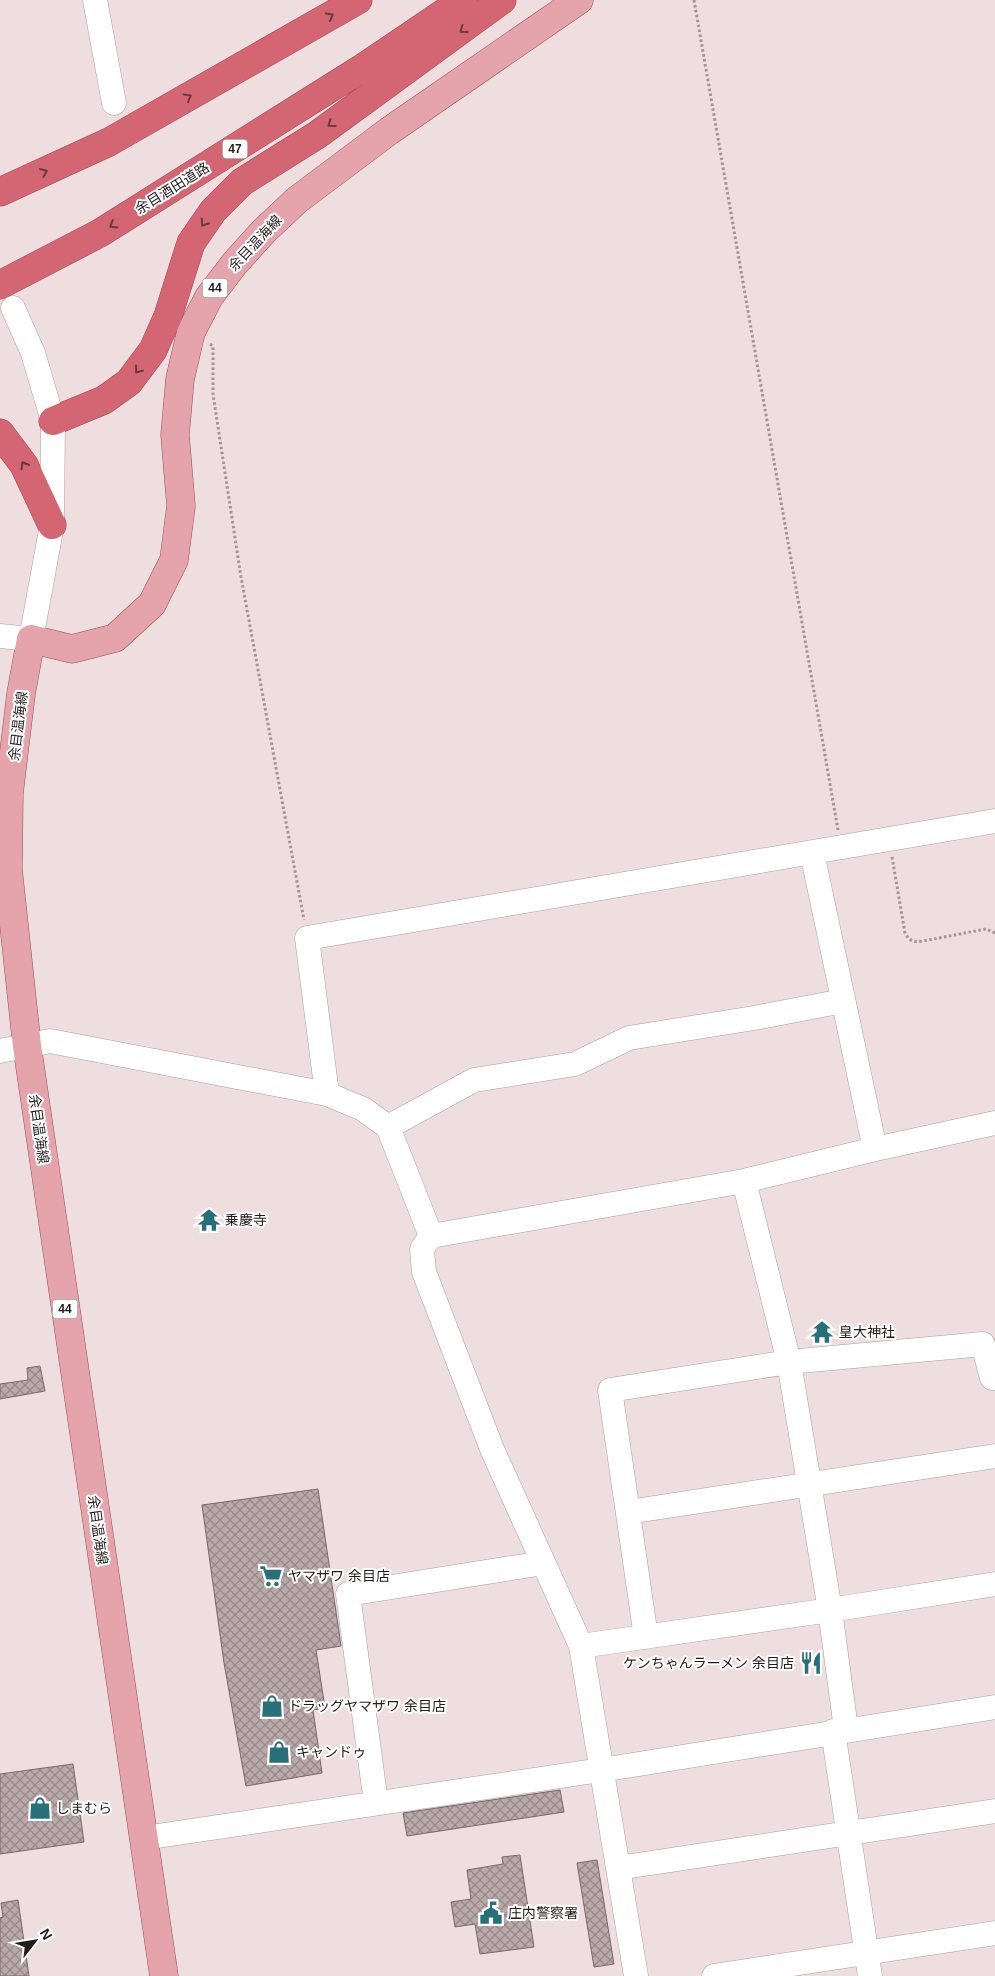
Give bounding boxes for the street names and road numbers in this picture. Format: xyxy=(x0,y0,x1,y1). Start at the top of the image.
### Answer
road number: 47 xyxy=(222,140,248,158)
street label: 余目酒田道路 xyxy=(132,159,212,217)
street label: 余目温海線 xyxy=(225,212,285,274)
road number: 44 xyxy=(202,278,228,298)
street label: 余目温海線 xyxy=(6,690,30,762)
street label: 余目温海線 xyxy=(26,1093,52,1165)
road number: 44 xyxy=(52,1300,78,1318)
street label: 余目温海線 xyxy=(85,1494,111,1566)

